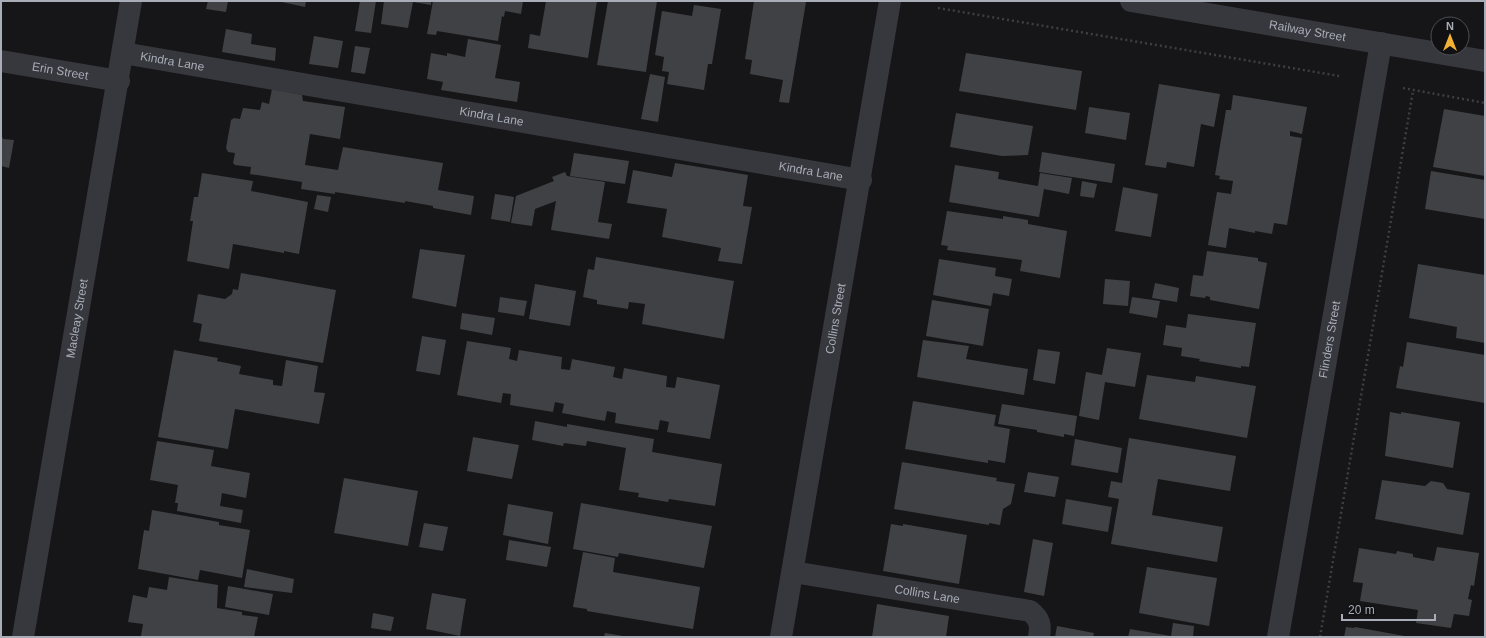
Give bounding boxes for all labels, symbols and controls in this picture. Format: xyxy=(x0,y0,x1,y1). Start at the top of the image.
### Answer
north arrow xyxy=(1430,16,1470,56)
street label: Railway Street xyxy=(1268,18,1347,44)
text: N xyxy=(1446,20,1454,32)
street label: Kindra Lane xyxy=(139,49,206,74)
street label: Erin Street xyxy=(31,59,90,83)
street label: Kindra Lane xyxy=(458,104,525,129)
street label: Kindra Lane xyxy=(778,159,844,184)
street label: Macleay Street xyxy=(63,277,91,359)
street label: Collins Street xyxy=(823,282,849,355)
street label: Flinders Street xyxy=(1316,299,1343,379)
street label: Collins Lane xyxy=(893,582,961,606)
scale bar xyxy=(1342,596,1435,622)
text: 20 m xyxy=(1348,603,1375,617)

